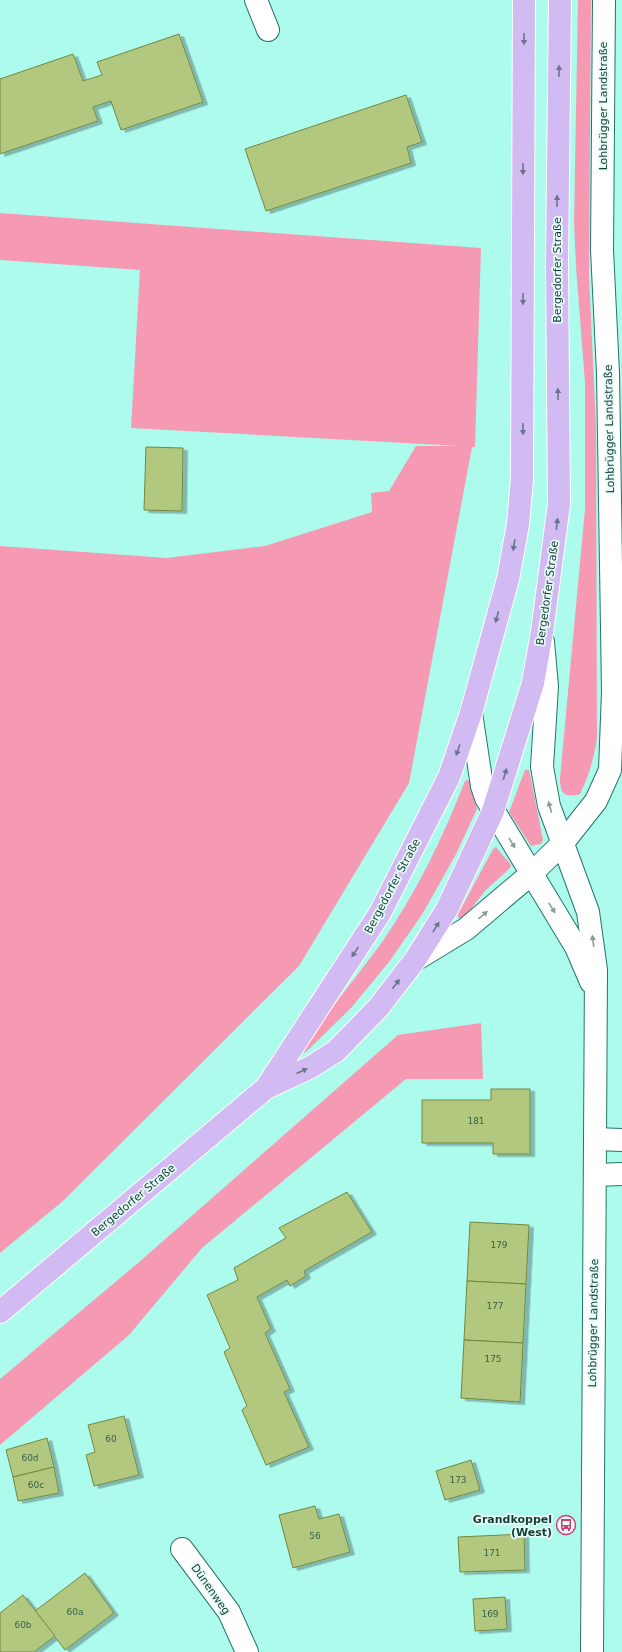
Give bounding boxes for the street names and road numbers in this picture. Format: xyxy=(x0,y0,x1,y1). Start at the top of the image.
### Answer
street label: Lohbrügger Landstraße xyxy=(597,41,610,170)
street label: Bergedorfer Straße xyxy=(551,217,564,323)
street label: Lohbrügger Landstraße xyxy=(602,364,617,493)
street label: Bergedorfer Straße xyxy=(534,540,561,646)
street label: Bergedorfer Straße xyxy=(362,836,423,936)
street label: Bergedorfer Straße xyxy=(89,1161,178,1239)
street label: Lohbrügger Landstraße xyxy=(586,1258,601,1387)
street label: Dünenweg xyxy=(188,1561,233,1617)

